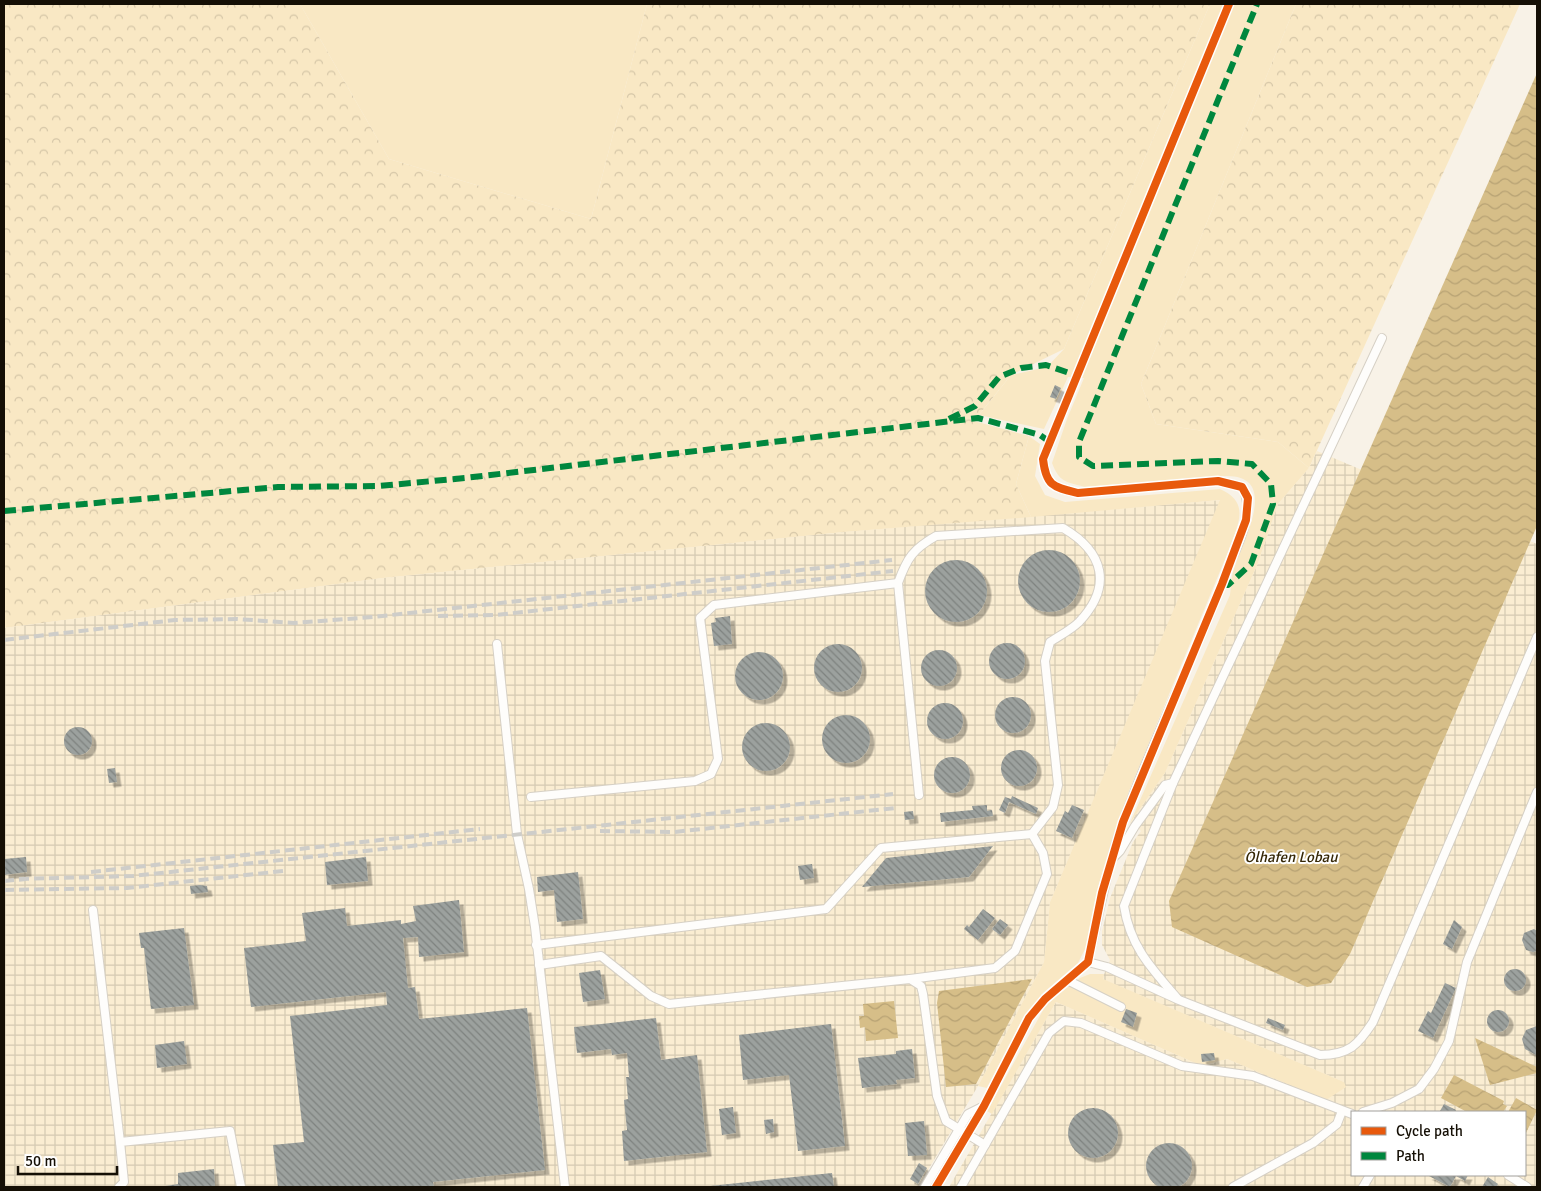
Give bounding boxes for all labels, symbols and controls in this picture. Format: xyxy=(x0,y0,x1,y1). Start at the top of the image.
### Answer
water label: Ölhafen Lobau xyxy=(1245,848,1338,866)
legend xyxy=(1351,1111,1526,1176)
text: Cycle path xyxy=(1396,1122,1463,1140)
scale bar xyxy=(18,1144,116,1176)
text: Path xyxy=(1396,1147,1425,1165)
text: 50 m xyxy=(25,1152,56,1170)

